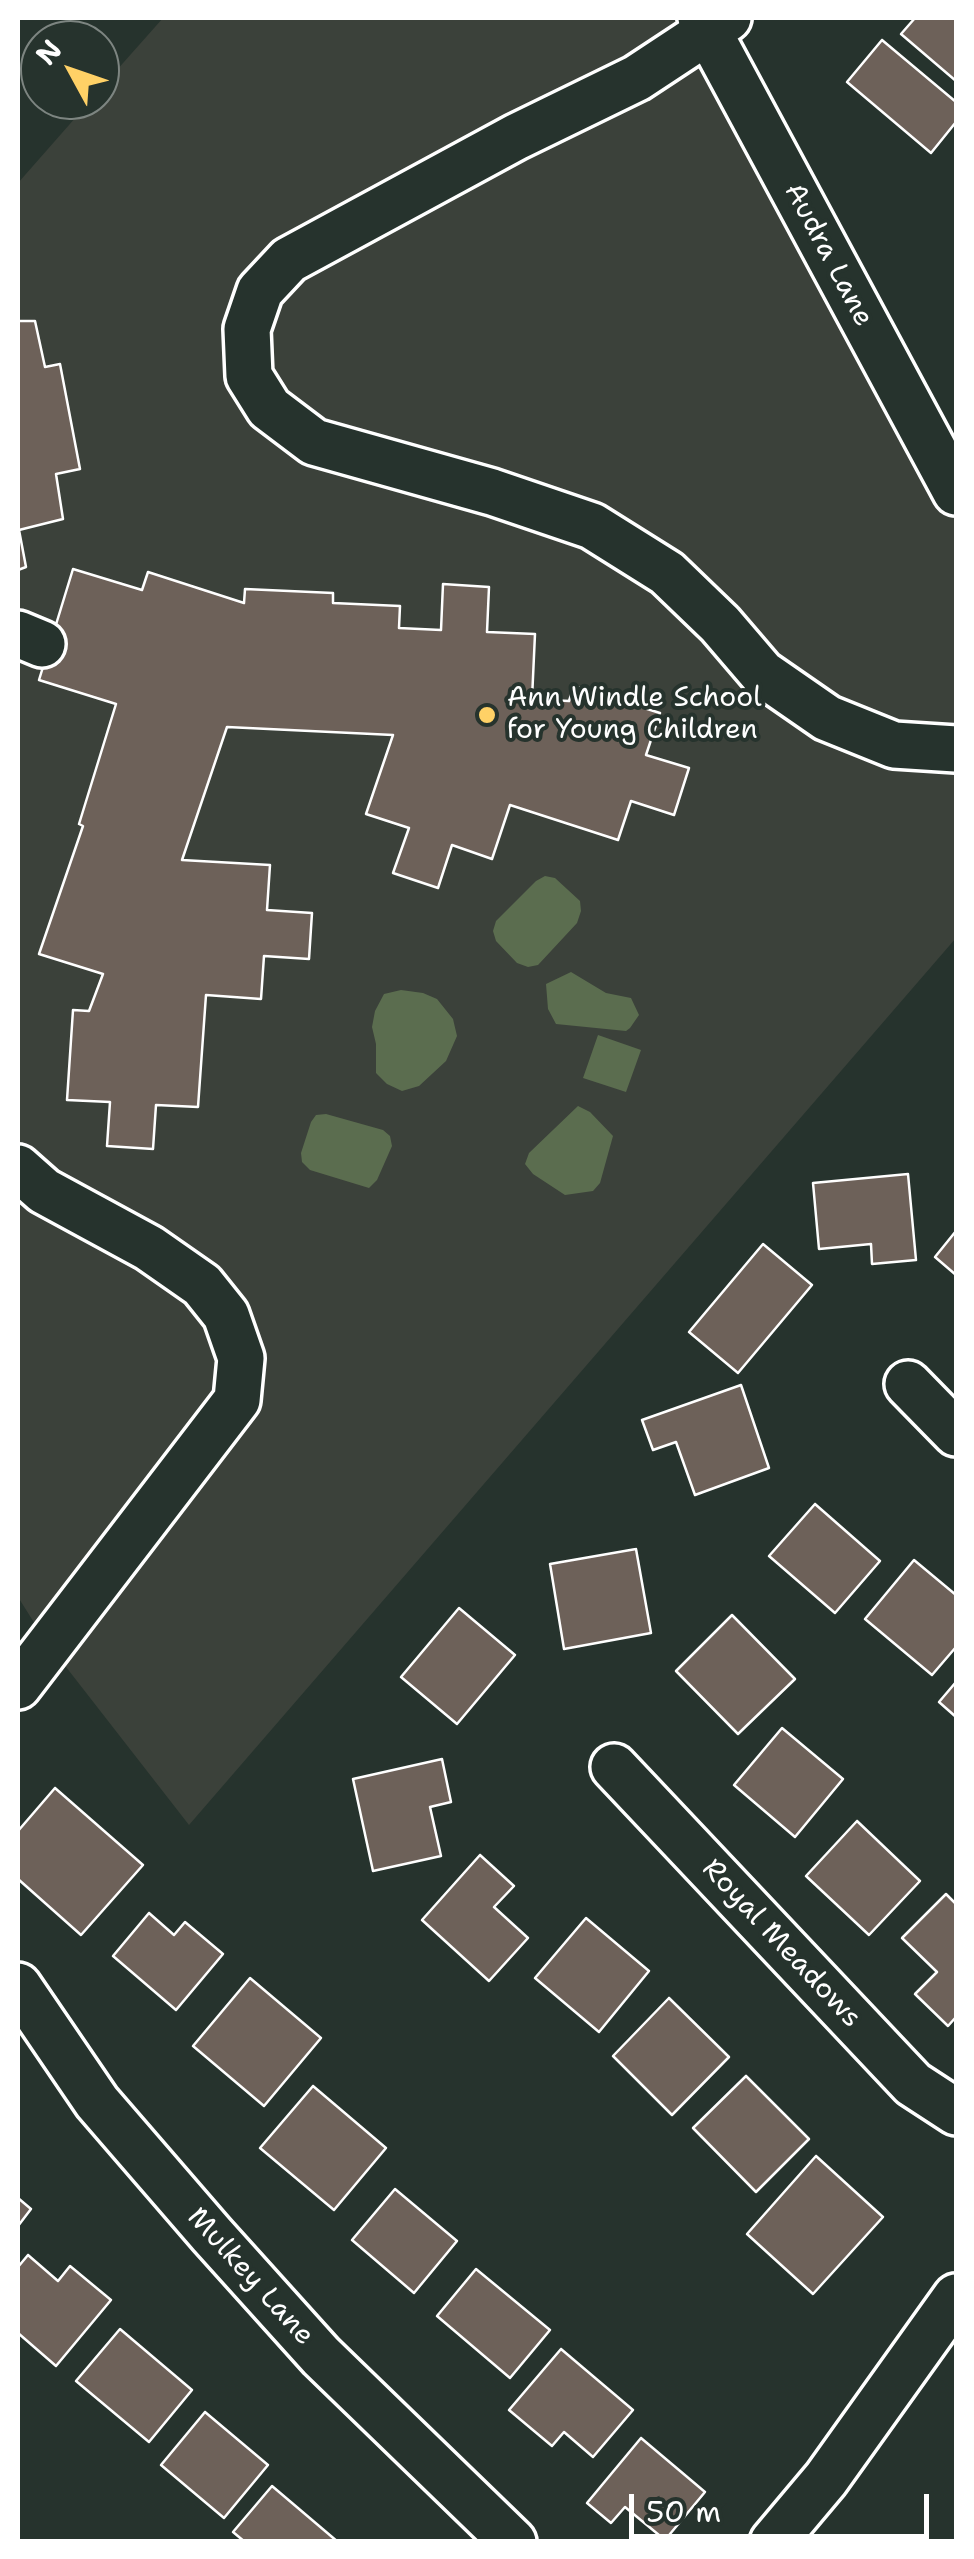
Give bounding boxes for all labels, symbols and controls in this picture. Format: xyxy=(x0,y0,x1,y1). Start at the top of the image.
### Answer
north arrow xyxy=(20,20,120,120)
text: N xyxy=(27,31,70,73)
street label: Audra Lane xyxy=(776,178,880,332)
place label: Ann Windle School for Young Children xyxy=(507,682,762,748)
marker: Ann Windle School for Young Children xyxy=(476,704,498,726)
street label: Royal Meadows xyxy=(694,1853,868,2035)
street label: Mulkey Lane xyxy=(180,2201,320,2353)
scale bar xyxy=(634,2474,934,2536)
text: 50 m xyxy=(646,2491,721,2532)

